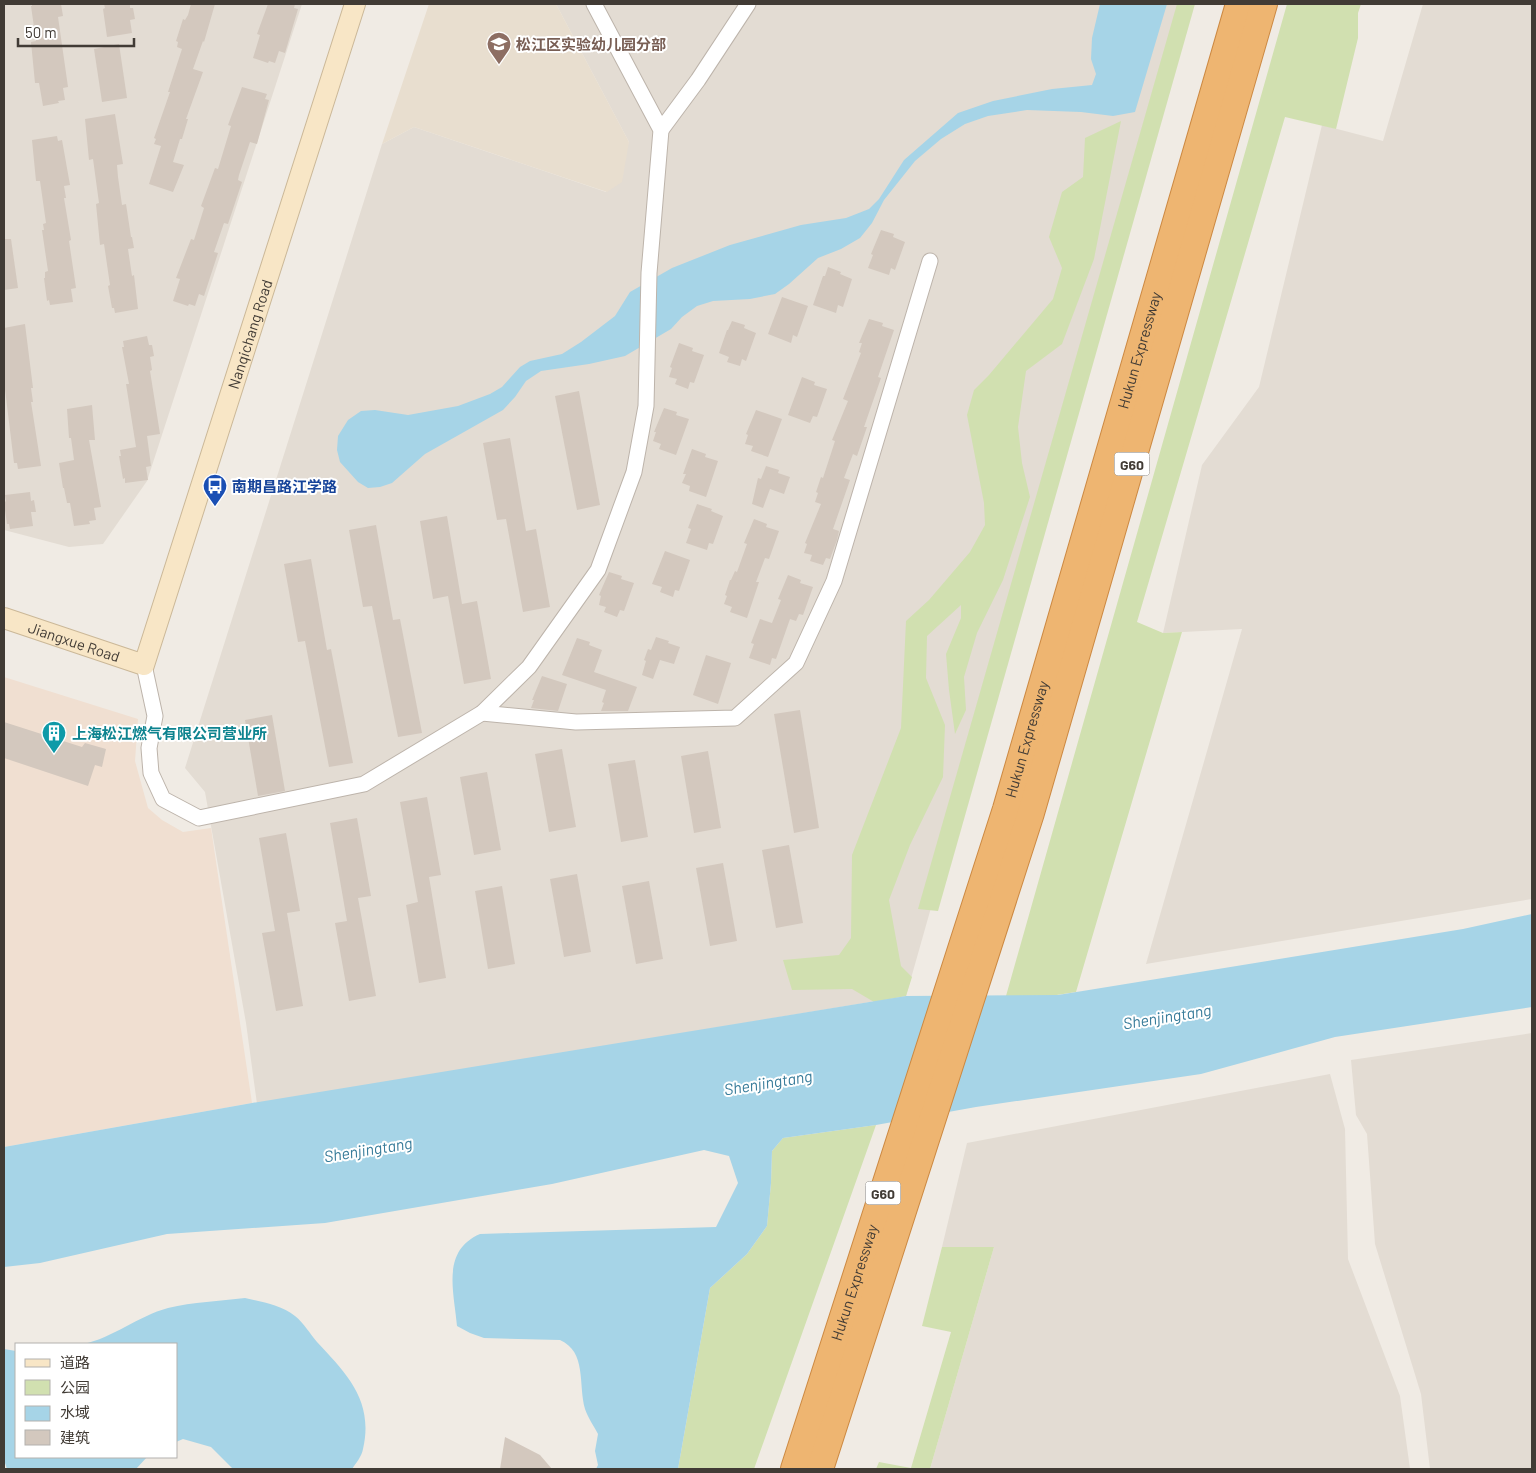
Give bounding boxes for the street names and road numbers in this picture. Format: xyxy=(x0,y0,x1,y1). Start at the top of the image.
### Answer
street label: Nanqichang Road xyxy=(224,277,276,391)
street label: Hukun Expressway xyxy=(1113,289,1164,411)
road number: G60 xyxy=(1114,452,1150,476)
street label: Jiangxue Road xyxy=(26,618,122,665)
street label: Hukun Expressway xyxy=(1001,678,1052,800)
road number: G60 xyxy=(866,1182,900,1204)
street label: Hukun Expressway xyxy=(827,1222,881,1343)

